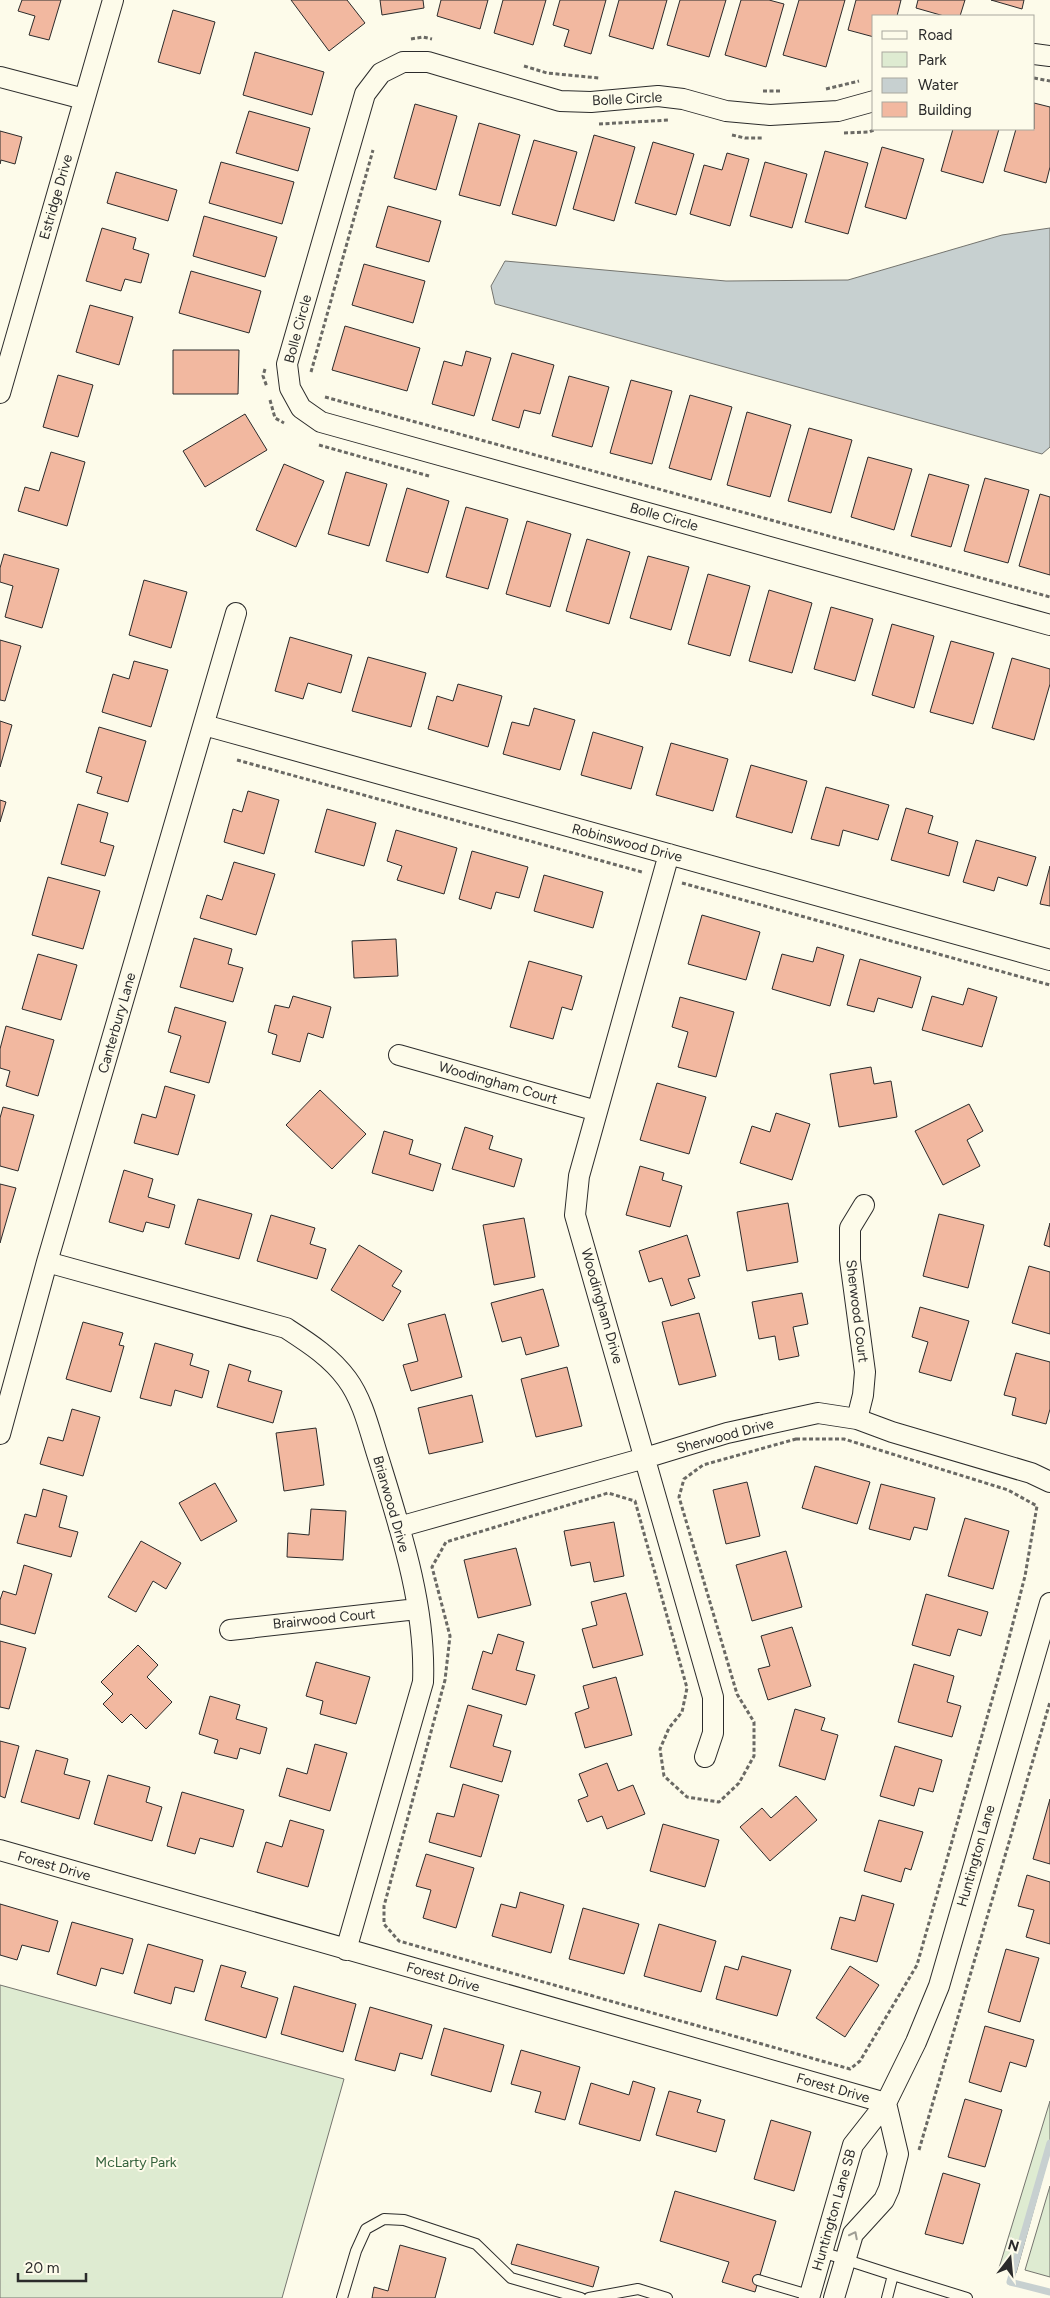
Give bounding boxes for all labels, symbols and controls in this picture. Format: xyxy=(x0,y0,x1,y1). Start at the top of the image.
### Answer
legend xyxy=(872,15,1035,130)
text: Road xyxy=(918,26,953,44)
text: Park xyxy=(918,51,947,69)
text: Water xyxy=(918,76,958,94)
street label: Bolle Circle xyxy=(591,89,663,109)
text: Building xyxy=(918,101,972,119)
street label: Estridge Drive xyxy=(36,152,76,242)
street label: Bolle Circle xyxy=(281,293,315,365)
street label: Bolle Circle xyxy=(628,499,700,535)
street label: Robinswood Drive xyxy=(570,820,684,866)
street label: Canterbury Lane xyxy=(94,970,140,1075)
street label: Woodingham Court xyxy=(437,1058,559,1108)
street label: Woodingham Drive xyxy=(577,1246,627,1366)
street label: Sherwood Court xyxy=(842,1259,872,1363)
street label: Sherwood Drive xyxy=(675,1415,776,1457)
street label: Briarwood Drive xyxy=(369,1454,413,1555)
street label: Brairwood Court xyxy=(272,1605,376,1633)
street label: Huntington Lane xyxy=(953,1803,999,1909)
street label: Forest Drive xyxy=(15,1847,93,1885)
street label: Forest Drive xyxy=(404,1958,482,1996)
street label: Forest Drive xyxy=(794,2069,872,2107)
street label: Huntington Lane SB xyxy=(808,2147,860,2273)
park label: McLarty Park xyxy=(95,2154,177,2171)
one-way arrow xyxy=(848,2232,858,2241)
north arrow xyxy=(985,2233,1035,2283)
text: N xyxy=(1006,2236,1021,2256)
scale bar xyxy=(18,2250,85,2282)
text: 20 m xyxy=(25,2259,59,2277)

